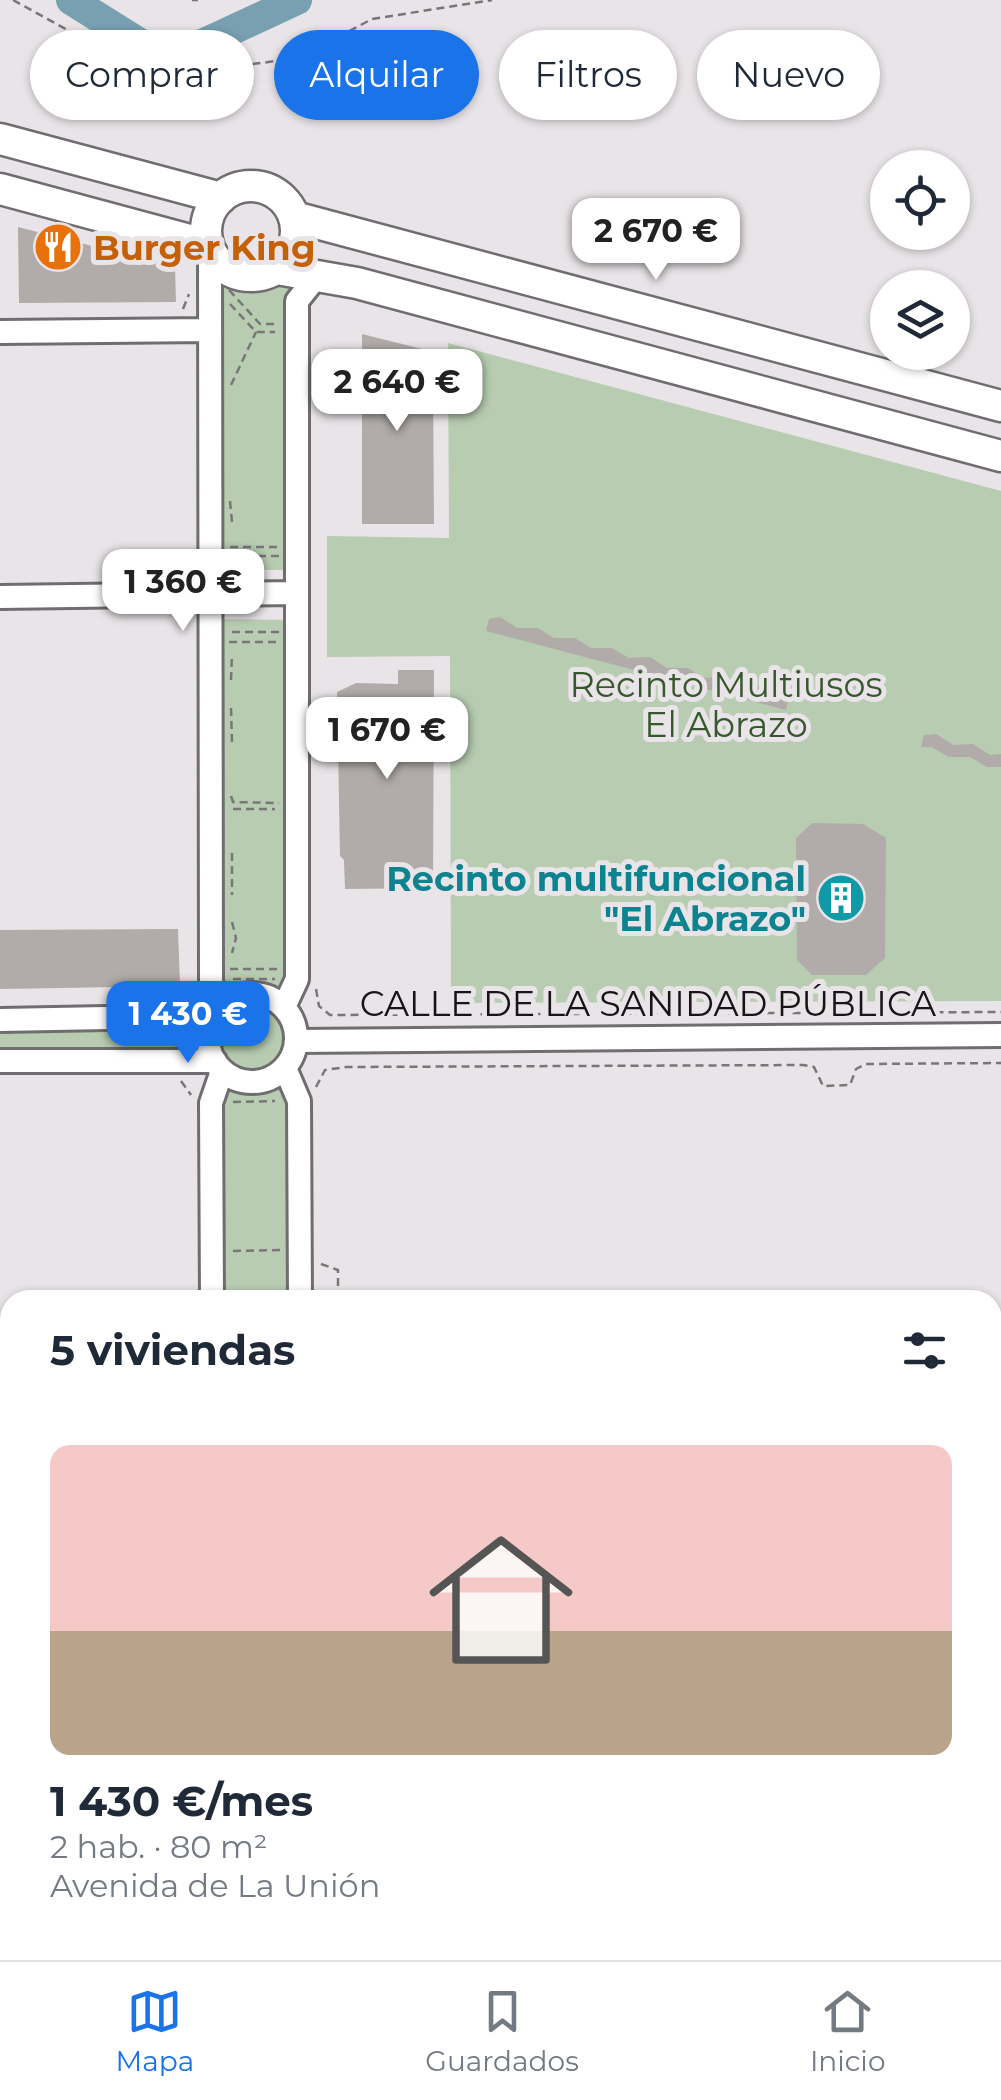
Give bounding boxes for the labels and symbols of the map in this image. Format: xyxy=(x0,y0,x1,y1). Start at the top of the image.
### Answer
pin: 2 670 € xyxy=(564,198,748,283)
restaurant icon: Burger King xyxy=(32,221,84,273)
place label: Burger King xyxy=(93,226,315,269)
pin: 2 640 € xyxy=(305,349,489,434)
pin: 1 360 € xyxy=(91,549,275,634)
park label: Recinto Multiusos El Abrazo xyxy=(570,663,882,746)
pin: 1 670 € xyxy=(295,697,479,782)
place label: Recinto multifuncional "El Abrazo" xyxy=(386,857,806,940)
building icon: Recinto multifuncional "El Abrazo" xyxy=(815,872,867,924)
pin: 1 430 € xyxy=(96,981,280,1066)
street label: CALLE DE LA SANIDAD PÚBLICA xyxy=(360,982,937,1025)

